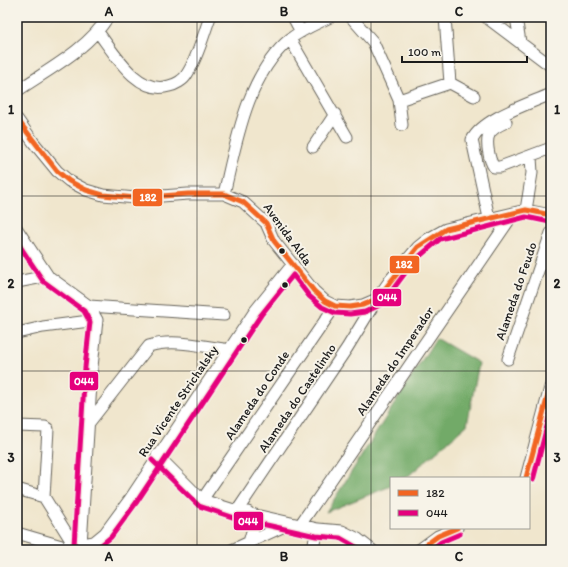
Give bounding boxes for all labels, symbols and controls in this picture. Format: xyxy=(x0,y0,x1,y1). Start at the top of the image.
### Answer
text: A xyxy=(104,4,114,19)
text: B xyxy=(280,4,289,19)
text: C xyxy=(455,4,464,19)
scale bar xyxy=(402,38,527,64)
text: 100 m xyxy=(408,45,441,59)
text: 1 xyxy=(8,102,14,117)
text: 1 xyxy=(554,102,560,117)
line badge: 182 xyxy=(132,188,163,207)
text: 182 xyxy=(140,191,157,204)
street label: Avenida Alda xyxy=(260,200,316,268)
street label: Alameda do Feudo xyxy=(492,240,540,342)
unlabelled marker xyxy=(277,246,287,256)
line badge: 182 xyxy=(389,255,420,274)
text: 182 xyxy=(396,258,413,271)
text: 2 xyxy=(8,276,15,291)
text: 2 xyxy=(554,276,561,291)
unlabelled marker xyxy=(280,280,290,290)
line badge: 044 xyxy=(372,288,402,307)
text: 044 xyxy=(377,291,397,304)
street label: Alameda do Imperador xyxy=(353,303,437,418)
unlabelled marker xyxy=(239,335,249,345)
street label: Alameda do Castelinho xyxy=(255,340,339,455)
street label: Rua Vicente Strichalsky xyxy=(135,342,221,460)
street label: Alameda do Conde xyxy=(222,348,292,442)
line badge: 044 xyxy=(69,371,99,391)
text: 044 xyxy=(74,375,94,388)
text: 3 xyxy=(7,450,15,465)
text: 3 xyxy=(553,450,561,465)
legend xyxy=(390,477,530,529)
text: 182 xyxy=(426,486,445,500)
text: 044 xyxy=(426,506,448,520)
line badge: 044 xyxy=(233,511,264,531)
text: 044 xyxy=(238,515,258,528)
text: A xyxy=(104,549,114,564)
text: B xyxy=(280,549,289,564)
text: C xyxy=(455,549,464,564)

